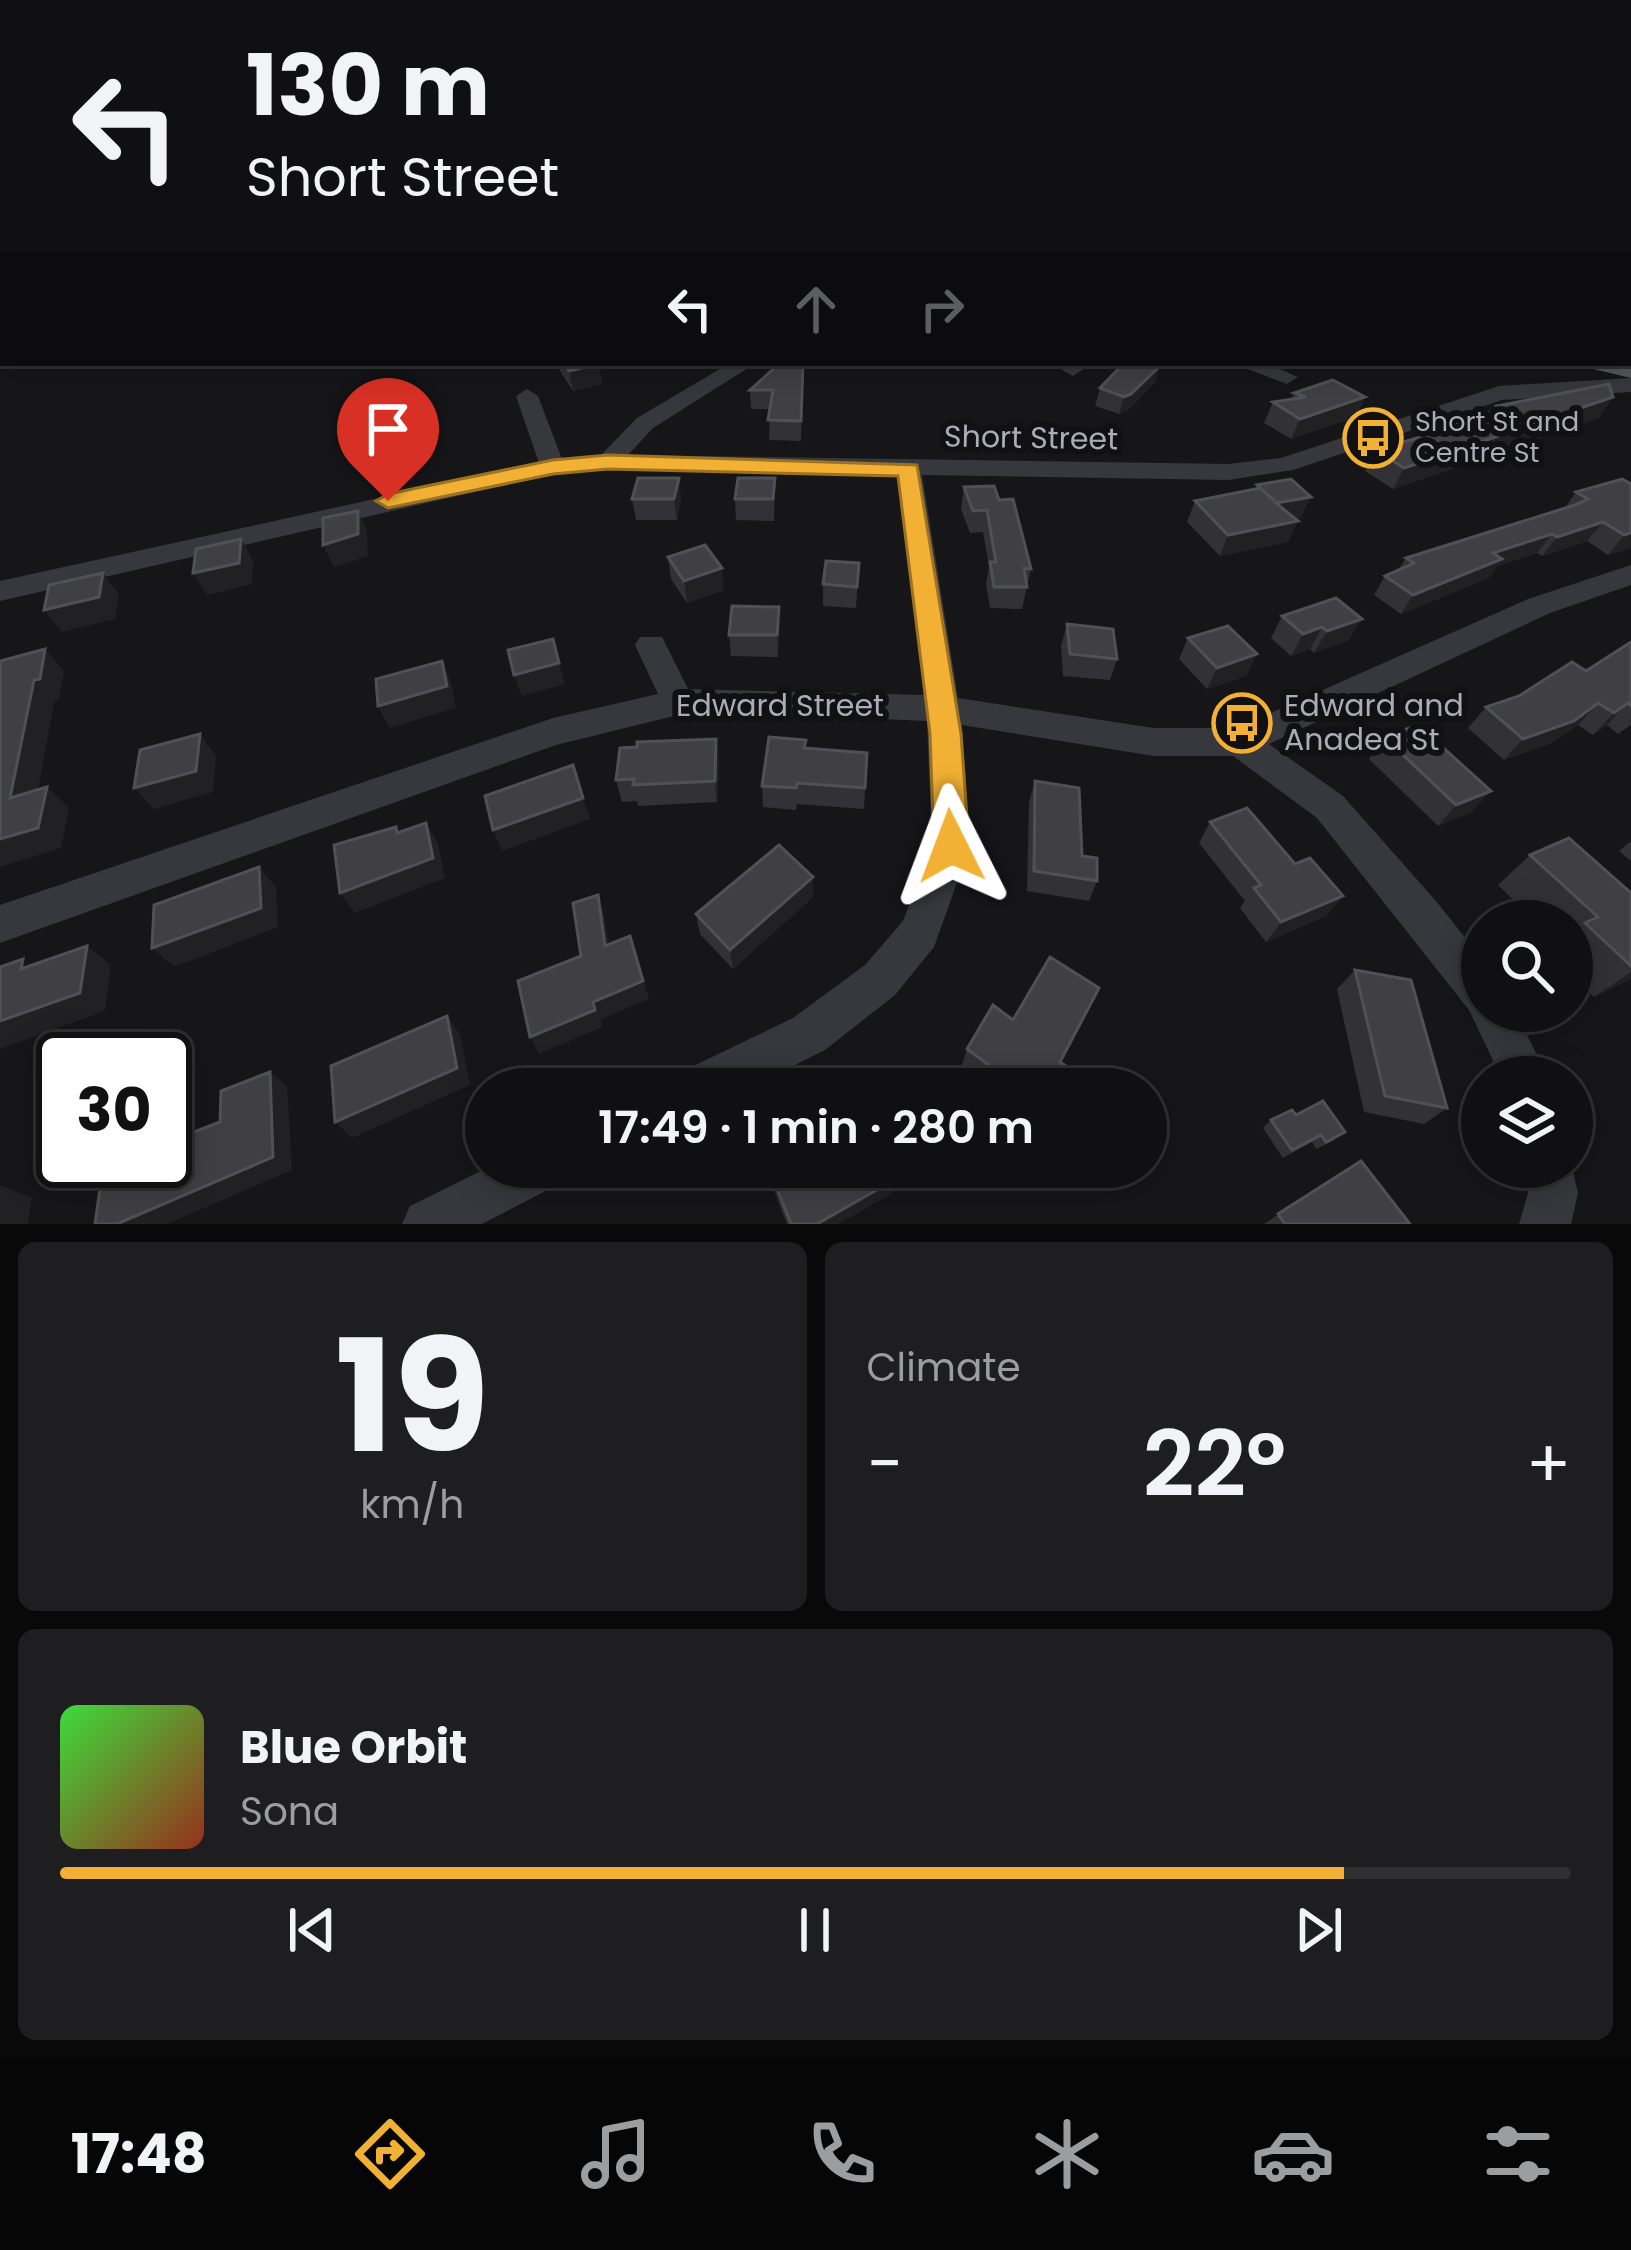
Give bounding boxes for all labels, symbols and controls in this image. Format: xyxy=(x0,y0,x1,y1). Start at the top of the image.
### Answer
text: 130 m xyxy=(246,27,490,144)
icon: left xyxy=(48,48,204,204)
text: Short Street xyxy=(246,139,559,215)
icon: left xyxy=(657,276,723,342)
icon: ahead xyxy=(783,276,849,342)
icon: right xyxy=(909,276,975,342)
pin xyxy=(337,378,439,501)
icon: arrive xyxy=(355,396,421,462)
place label: Short St and Centre St xyxy=(1415,403,1579,471)
bus stop icon: Short St and Centre St xyxy=(1342,407,1404,469)
street label: Short Street xyxy=(944,414,1118,461)
street label: Edward Street xyxy=(676,684,884,727)
place label: Edward and Anadea St xyxy=(1284,684,1464,761)
bus stop icon: Edward and Anadea St xyxy=(1211,692,1273,754)
position arrow xyxy=(888,783,1014,909)
map controls xyxy=(1461,900,1593,1188)
button: search xyxy=(1461,900,1593,1032)
speed limit sign: 30 xyxy=(36,1032,192,1188)
button: layers xyxy=(1461,1056,1593,1188)
text: 17:49 · 1 min · 280 m xyxy=(598,1096,1034,1159)
text: 19 xyxy=(335,1287,490,1506)
text: Climate xyxy=(867,1340,1021,1395)
text: 22° xyxy=(1143,1401,1286,1528)
text: − xyxy=(867,1418,903,1510)
text: + xyxy=(1526,1418,1571,1510)
text: km/h xyxy=(360,1477,464,1532)
text: Blue Orbit xyxy=(240,1716,467,1779)
text: Sona xyxy=(240,1784,339,1839)
icon: previous xyxy=(279,1897,345,1963)
icon: pause xyxy=(782,1897,848,1963)
icon: next xyxy=(1286,1897,1352,1963)
icon: directions xyxy=(348,2112,432,2196)
icon: music xyxy=(574,2112,658,2196)
icon: phone xyxy=(800,2112,884,2196)
icon: climate xyxy=(1025,2112,1109,2196)
icon: car xyxy=(1251,2112,1335,2196)
icon: filters xyxy=(1476,2112,1560,2196)
text: 17:48 xyxy=(71,2116,207,2192)

